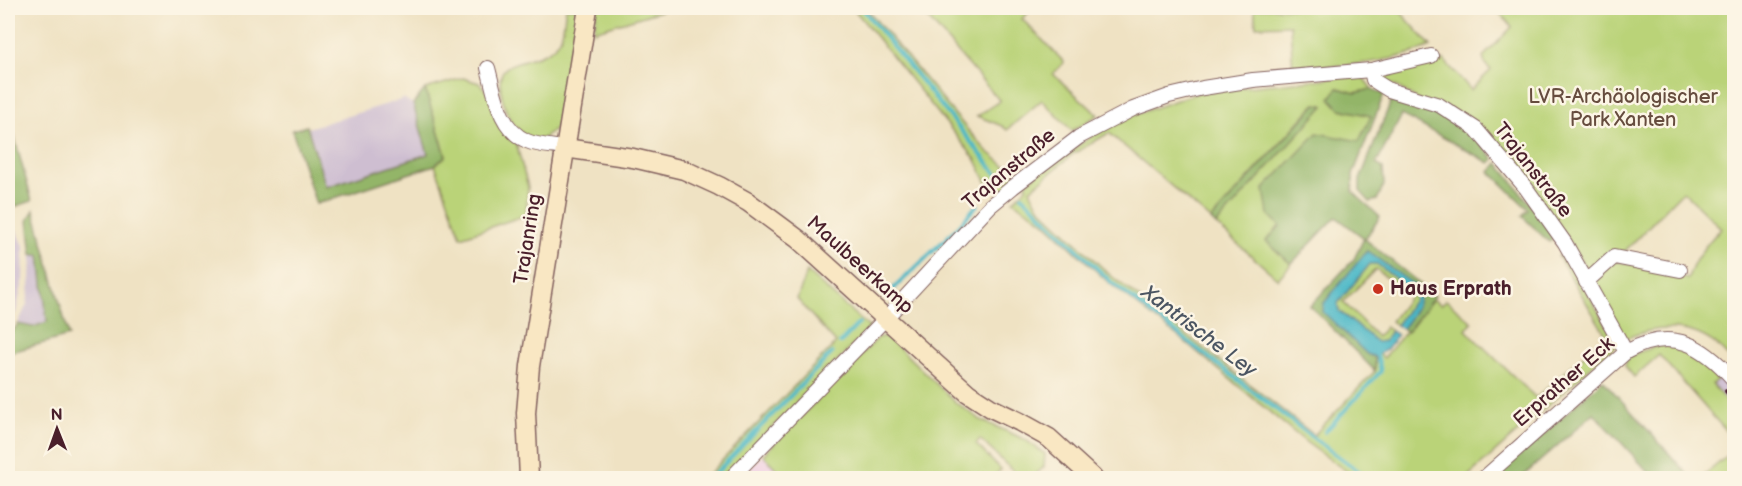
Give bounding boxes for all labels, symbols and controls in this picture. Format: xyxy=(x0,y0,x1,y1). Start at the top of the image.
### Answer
park label: LVR-Archäologischer Park Xanten xyxy=(1528,85,1719,132)
street label: Trajanstraße xyxy=(1489,118,1578,222)
street label: Trajanstraße xyxy=(958,123,1060,215)
street label: Trajanring xyxy=(509,192,547,286)
street label: Maulbeerkamp xyxy=(802,211,918,319)
place label: Haus Erprath xyxy=(1390,277,1512,301)
water label: Xantrische Ley xyxy=(1136,279,1262,383)
marker: Haus Erprath xyxy=(1371,282,1385,296)
street label: Erprather Eck xyxy=(1509,332,1619,432)
north arrow xyxy=(27,399,87,459)
text: N xyxy=(51,406,63,425)

